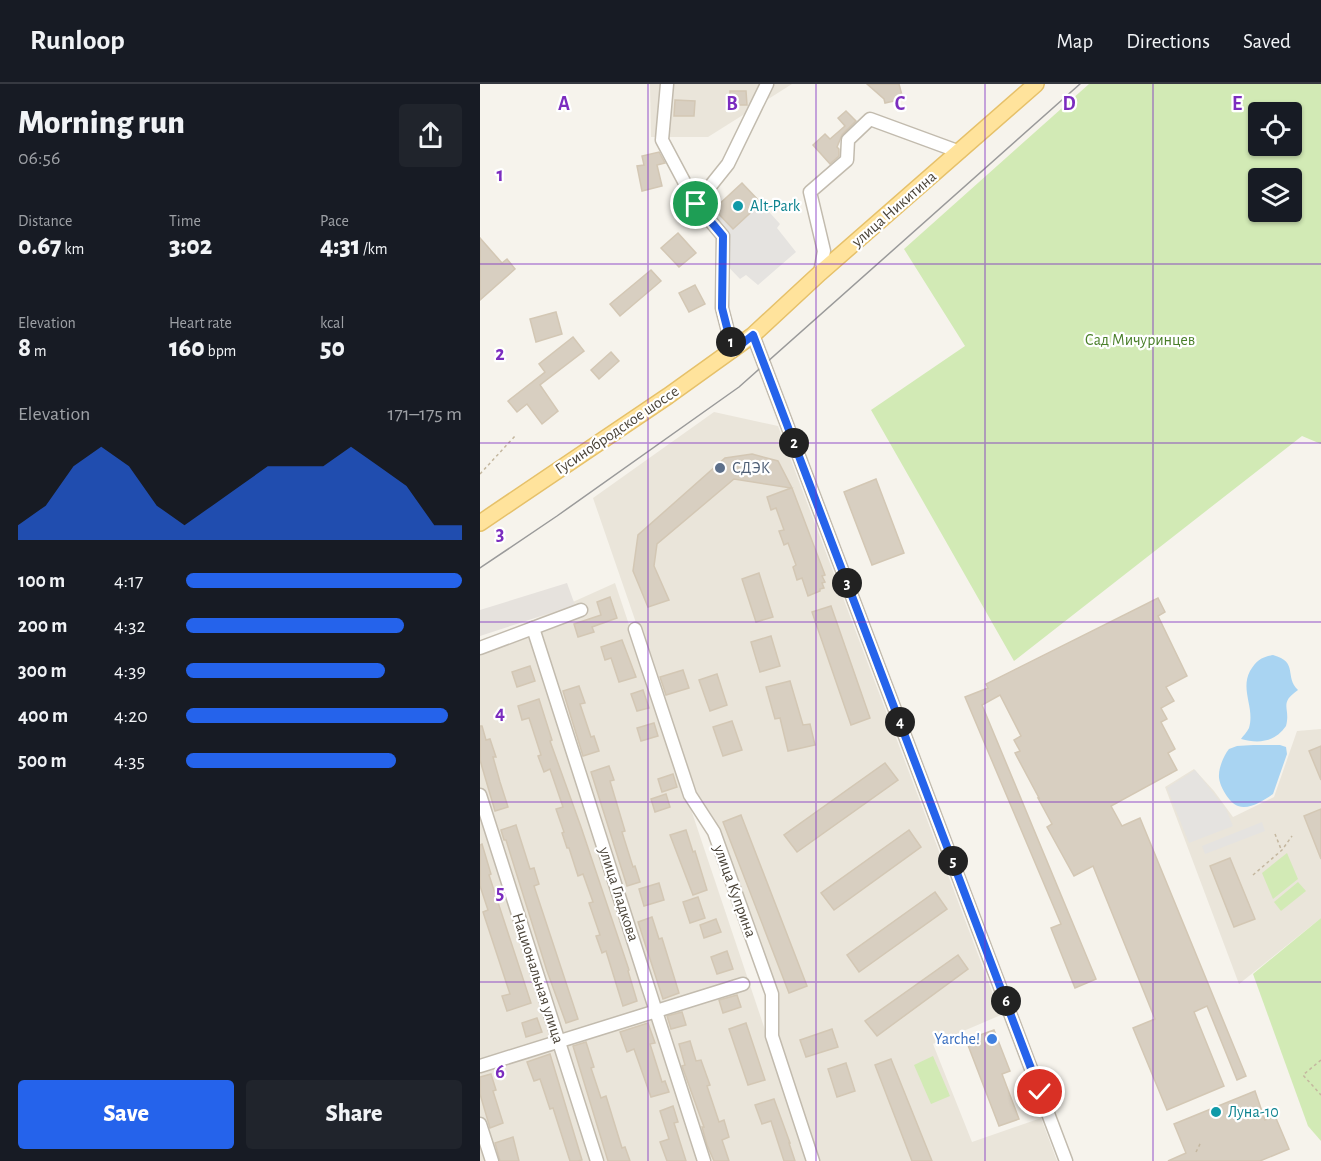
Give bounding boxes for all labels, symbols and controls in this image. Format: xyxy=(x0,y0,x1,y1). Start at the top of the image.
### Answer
text: Runloop xyxy=(30,27,125,55)
text: Map xyxy=(1057,31,1093,52)
text: Directions xyxy=(1126,31,1210,52)
text: Saved xyxy=(1243,31,1291,52)
text: A xyxy=(558,94,570,114)
text: B xyxy=(726,94,738,114)
text: C xyxy=(895,94,906,114)
text: D xyxy=(1062,94,1076,114)
text: E xyxy=(1232,94,1242,114)
map controls xyxy=(1248,102,1302,222)
button: locate xyxy=(1248,102,1302,156)
button: share xyxy=(399,104,462,167)
text: Morning run xyxy=(18,107,185,140)
text: 06:56 xyxy=(18,148,60,168)
text: 1 xyxy=(496,165,504,185)
street label: улица Никитина xyxy=(848,168,940,251)
button: layers xyxy=(1248,168,1302,222)
pin xyxy=(670,178,721,229)
icon: arrive xyxy=(679,187,712,220)
place label: Alt-Park xyxy=(750,198,801,214)
marker: Alt-Park xyxy=(731,199,745,213)
text: Distance xyxy=(18,213,72,229)
text: Time xyxy=(169,213,201,229)
text: Pace xyxy=(320,213,349,229)
text: 0.67 xyxy=(18,233,62,259)
text: 3:02 xyxy=(169,233,212,259)
text: 4:31 xyxy=(320,233,360,259)
text: km xyxy=(62,241,84,257)
text: /km xyxy=(360,241,388,257)
text: Elevation xyxy=(18,315,76,331)
text: Heart rate xyxy=(169,315,232,331)
text: kcal xyxy=(320,315,344,331)
pin: 1 xyxy=(716,327,746,357)
park label: Сад Мичуринцев xyxy=(1085,332,1195,349)
text: 1 xyxy=(728,334,734,350)
text: 8 xyxy=(18,335,31,361)
text: 160 xyxy=(169,335,205,361)
text: 50 xyxy=(320,335,345,361)
text: m xyxy=(31,343,47,359)
text: bpm xyxy=(205,343,236,359)
text: 2 xyxy=(495,344,505,364)
street label: Гусинобродское шоссе xyxy=(552,383,682,478)
text: Elevation xyxy=(18,404,90,424)
text: 171–175 m xyxy=(388,404,462,424)
pin: 2 xyxy=(779,428,809,458)
text: 2 xyxy=(790,435,798,451)
place label: СДЭК xyxy=(732,460,770,476)
marker: СДЭК xyxy=(713,461,727,475)
text: 3 xyxy=(496,524,504,544)
pin: 3 xyxy=(832,568,862,598)
text: 100 m xyxy=(18,571,65,591)
text: 4:17 xyxy=(114,571,143,591)
text: 3 xyxy=(844,575,850,591)
text: 200 m xyxy=(18,616,67,636)
text: 4:32 xyxy=(114,616,146,636)
text: 300 m xyxy=(18,661,67,681)
text: 4:39 xyxy=(114,661,146,681)
text: 4 xyxy=(495,703,505,723)
text: 400 m xyxy=(18,706,68,726)
text: 4:20 xyxy=(114,706,148,726)
pin: 4 xyxy=(885,707,915,737)
text: 4 xyxy=(896,714,904,730)
text: 500 m xyxy=(18,751,67,771)
text: 4:35 xyxy=(114,751,145,771)
street label: улица Куприна xyxy=(710,842,759,940)
street label: улица Гладкова xyxy=(595,844,642,943)
pin: 5 xyxy=(938,846,968,876)
text: 5 xyxy=(950,853,956,869)
text: 5 xyxy=(496,883,504,903)
street label: Национальная улица xyxy=(508,911,567,1046)
pin: 6 xyxy=(991,986,1021,1016)
text: 6 xyxy=(1002,993,1010,1009)
place label: Yarche! xyxy=(934,1031,980,1047)
marker: Yarche! xyxy=(985,1032,999,1046)
text: 6 xyxy=(495,1062,505,1082)
pin xyxy=(1014,1066,1065,1117)
icon: check xyxy=(1023,1075,1056,1108)
button: Save xyxy=(18,1080,234,1149)
button: Share xyxy=(246,1080,462,1149)
place label: Луна-10 xyxy=(1228,1104,1279,1121)
marker: Луна-10 xyxy=(1209,1105,1223,1119)

